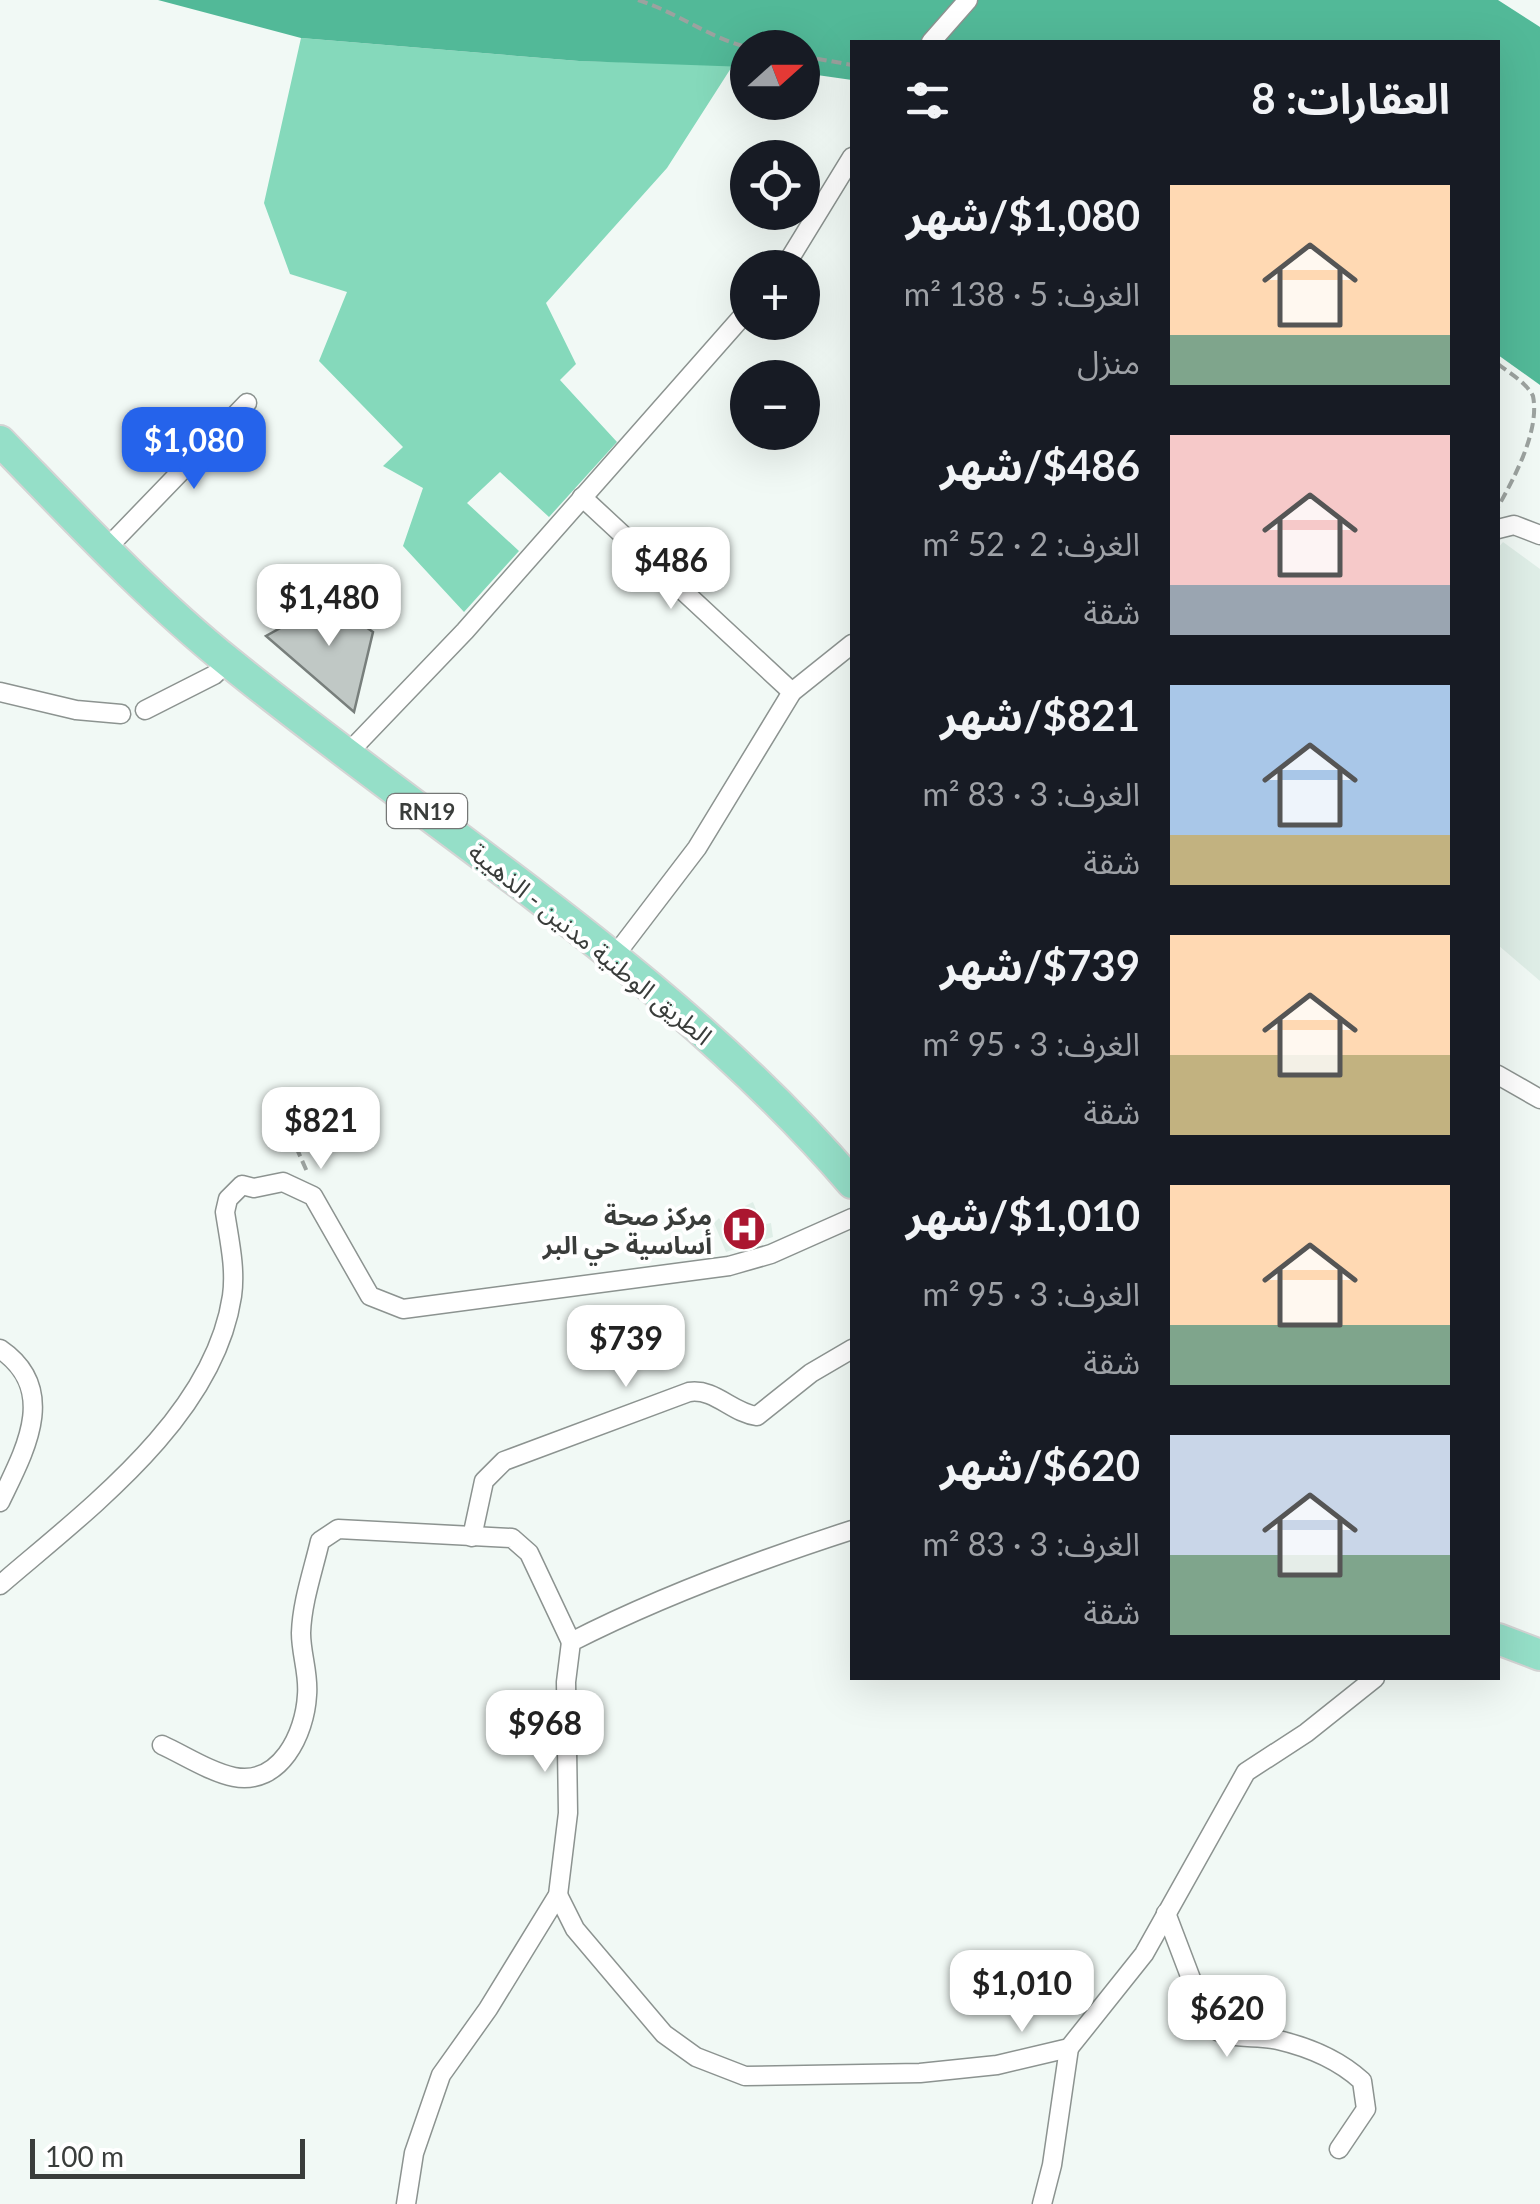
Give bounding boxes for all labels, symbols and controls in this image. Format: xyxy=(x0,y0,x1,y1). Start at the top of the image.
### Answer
north arrow xyxy=(730,30,820,120)
map controls xyxy=(730,30,820,450)
icon: filters xyxy=(900,73,955,128)
text: العقارات: 8 xyxy=(1251,73,1450,123)
button: locate xyxy=(730,140,820,230)
text: $1,080/شهر xyxy=(906,190,1140,240)
icon: home xyxy=(1250,225,1370,345)
button: + xyxy=(730,250,820,340)
text: الغرف: 5 · 138 m² xyxy=(904,274,1140,313)
text: منزل xyxy=(1077,342,1140,381)
button: − xyxy=(730,360,820,450)
pin: $1,080 xyxy=(113,407,275,492)
text: $1,080 xyxy=(144,420,244,459)
text: $486/شهر xyxy=(940,440,1140,490)
icon: home xyxy=(1250,475,1370,595)
text: الغرف: 2 · 52 m² xyxy=(922,524,1140,563)
pin: $486 xyxy=(612,527,730,612)
text: $486 xyxy=(634,540,708,579)
pin: $1,480 xyxy=(248,564,410,649)
text: $1,480 xyxy=(279,577,379,616)
text: شقة xyxy=(1084,592,1140,631)
text: $821/شهر xyxy=(940,690,1140,740)
icon: home xyxy=(1250,725,1370,845)
text: الغرف: 3 · 83 m² xyxy=(922,774,1140,813)
road number: RN19 xyxy=(387,794,467,828)
street label: الطريق الوطنية مدنين - الذهيبة xyxy=(462,836,719,1052)
text: شقة xyxy=(1084,842,1140,881)
text: $739/شهر xyxy=(940,940,1140,990)
icon: home xyxy=(1250,975,1370,1095)
text: الغرف: 3 · 95 m² xyxy=(922,1024,1140,1063)
pin: $821 xyxy=(262,1087,380,1172)
text: شقة xyxy=(1084,1092,1140,1131)
text: $821 xyxy=(284,1100,358,1139)
text: $1,010/شهر xyxy=(906,1190,1140,1240)
place label: مركز صحة أساسية حي البر xyxy=(542,1200,712,1266)
hospital icon: مركز صحة أساسية حي البر xyxy=(721,1206,767,1252)
icon: home xyxy=(1250,1225,1370,1345)
text: الغرف: 3 · 95 m² xyxy=(922,1274,1140,1313)
pin: $739 xyxy=(567,1305,685,1390)
text: $739 xyxy=(589,1318,663,1357)
text: شقة xyxy=(1084,1342,1140,1381)
text: $620/شهر xyxy=(940,1440,1140,1490)
icon: home xyxy=(1250,1475,1370,1595)
text: الغرف: 3 · 83 m² xyxy=(922,1524,1140,1563)
text: شقة xyxy=(1084,1592,1140,1631)
pin: $968 xyxy=(486,1690,604,1775)
text: $968 xyxy=(508,1703,582,1742)
pin: $1,010 xyxy=(941,1950,1103,2035)
text: $1,010 xyxy=(972,1963,1072,2002)
pin: $620 xyxy=(1168,1975,1286,2060)
text: $620 xyxy=(1190,1988,1264,2027)
scale bar xyxy=(30,2134,305,2178)
text: 100 m xyxy=(45,2139,124,2173)

